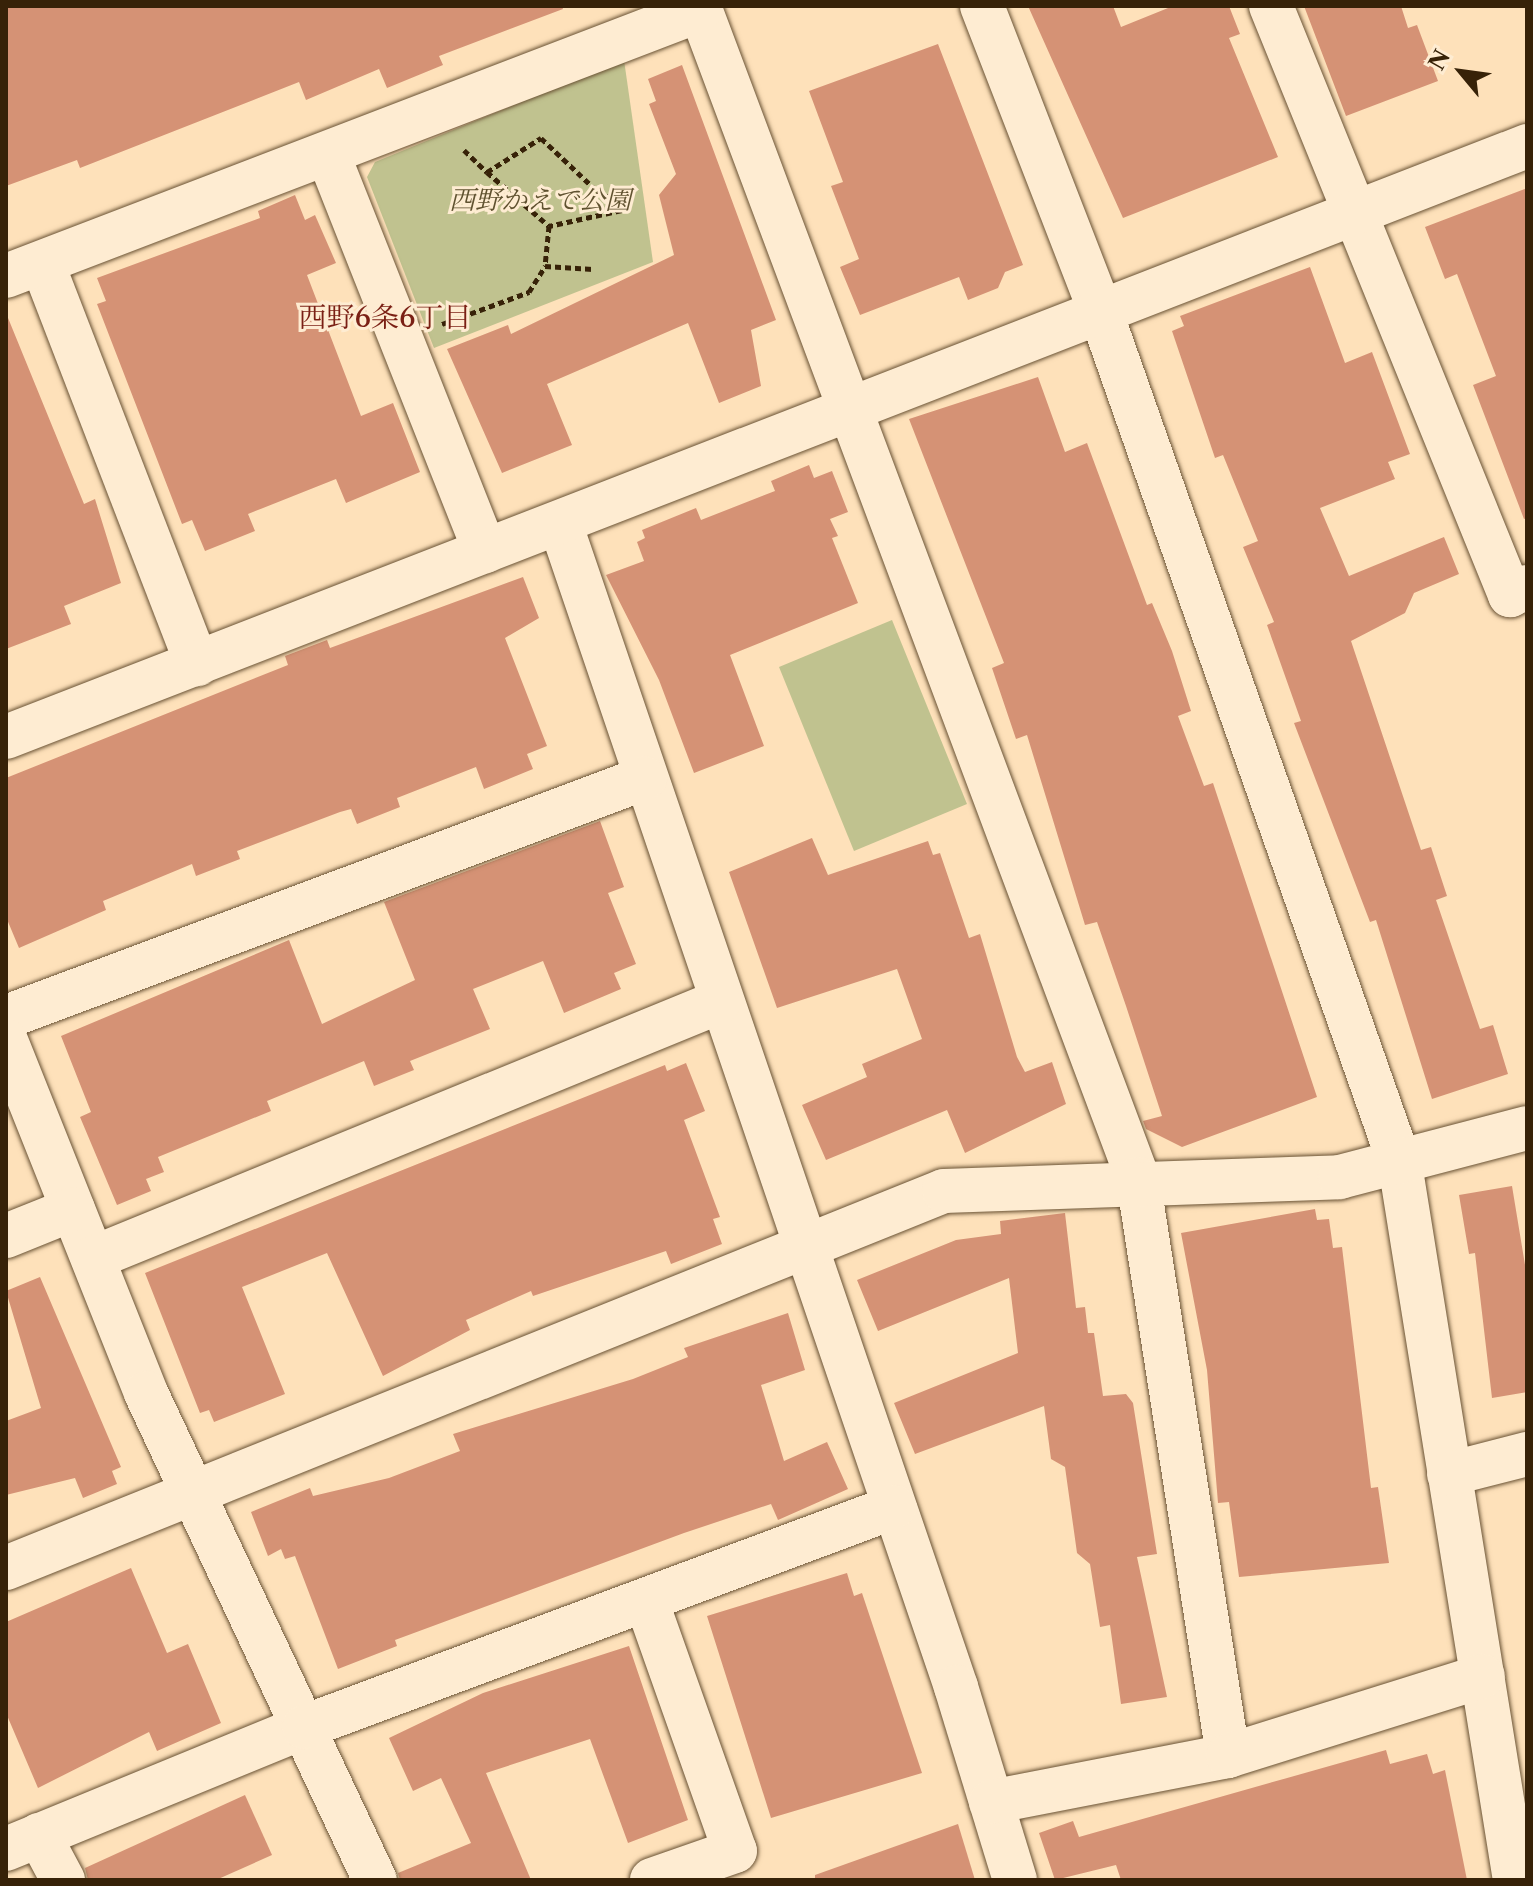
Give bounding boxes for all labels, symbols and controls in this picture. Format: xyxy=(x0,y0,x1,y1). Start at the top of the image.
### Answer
north arrow xyxy=(1421,32,1501,112)
text: N xyxy=(1423,45,1456,75)
park label: 西野かえで公園 xyxy=(449,185,631,217)
district label: 西野6条6丁目 xyxy=(299,300,471,334)

